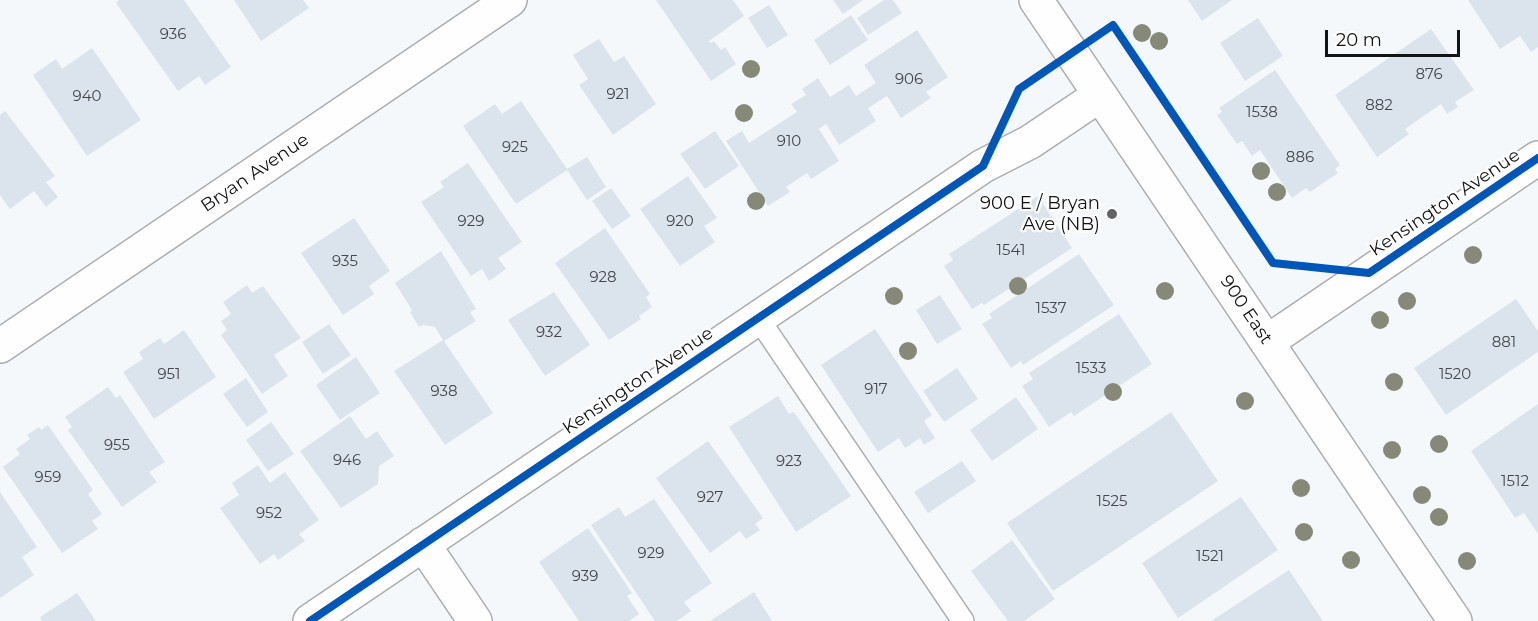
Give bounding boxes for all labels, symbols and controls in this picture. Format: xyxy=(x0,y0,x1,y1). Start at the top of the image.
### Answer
scale bar xyxy=(1328,18,1463,56)
house number: 936 xyxy=(160,26,186,44)
text: 20 m xyxy=(1336,29,1382,51)
house number: 876 xyxy=(1415,66,1443,84)
house number: 906 xyxy=(895,71,923,89)
house number: 921 xyxy=(606,86,630,104)
house number: 940 xyxy=(73,88,101,106)
house number: 882 xyxy=(1365,97,1393,115)
house number: 1538 xyxy=(1246,104,1278,122)
street label: Bryan Avenue xyxy=(197,129,313,217)
house number: 910 xyxy=(777,133,801,151)
house number: 925 xyxy=(502,139,528,157)
street label: Kensington Avenue xyxy=(1366,145,1524,261)
house number: 886 xyxy=(1286,149,1314,167)
place label: 900 E / Bryan Ave (NB) xyxy=(980,193,1100,236)
marker: 900 E / Bryan Ave (NB) xyxy=(1105,207,1119,221)
house number: 929 xyxy=(458,213,484,231)
house number: 920 xyxy=(666,213,694,231)
house number: 1541 xyxy=(997,242,1025,260)
house number: 935 xyxy=(332,253,358,271)
house number: 928 xyxy=(589,269,617,287)
street label: 900 East xyxy=(1215,272,1277,348)
house number: 1537 xyxy=(1036,300,1066,318)
street label: Kensington Avenue xyxy=(559,323,717,439)
house number: 932 xyxy=(536,324,562,342)
house number: 881 xyxy=(1492,334,1516,352)
house number: 1533 xyxy=(1076,360,1106,378)
house number: 951 xyxy=(157,366,181,384)
house number: 1520 xyxy=(1439,366,1471,384)
house number: 917 xyxy=(864,381,888,399)
house number: 938 xyxy=(430,383,458,401)
house number: 955 xyxy=(104,437,130,455)
house number: 946 xyxy=(333,452,361,470)
house number: 923 xyxy=(776,453,802,471)
house number: 959 xyxy=(35,469,61,487)
house number: 1512 xyxy=(1501,473,1529,491)
house number: 927 xyxy=(697,489,723,507)
house number: 1525 xyxy=(1097,493,1127,511)
house number: 952 xyxy=(256,505,282,523)
house number: 929 xyxy=(638,545,664,563)
house number: 1521 xyxy=(1196,548,1224,566)
house number: 939 xyxy=(572,568,598,586)

